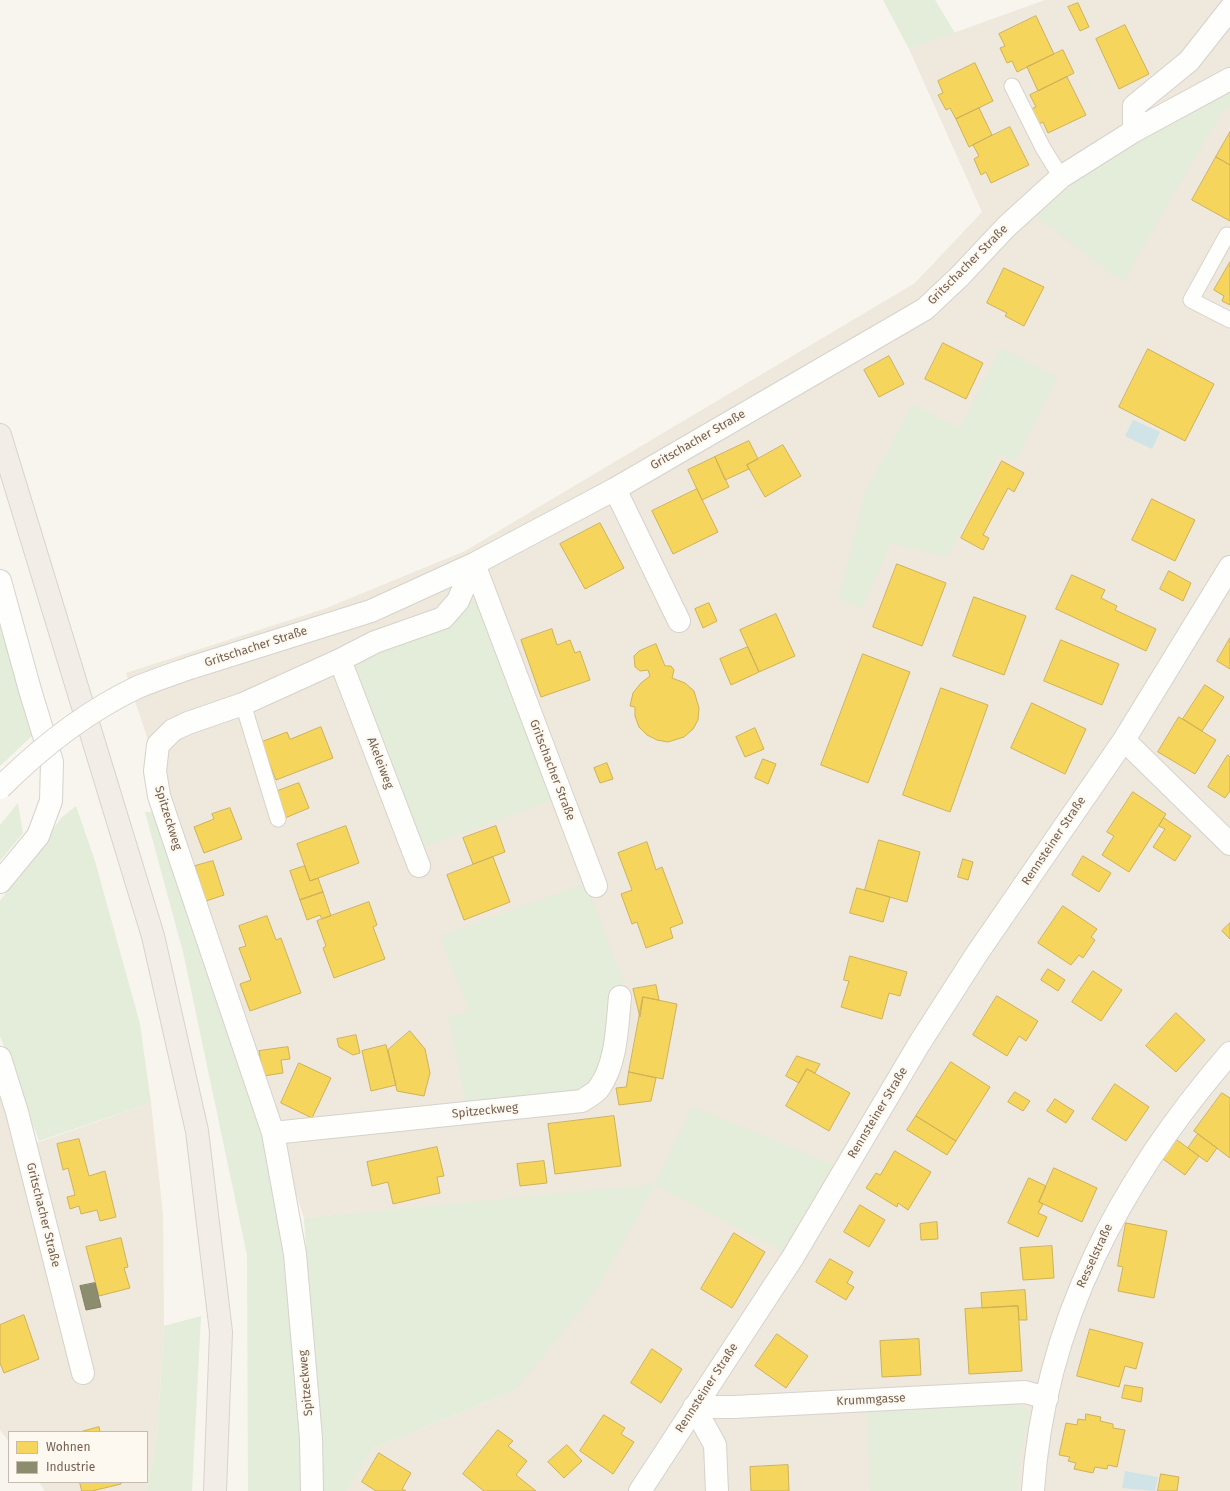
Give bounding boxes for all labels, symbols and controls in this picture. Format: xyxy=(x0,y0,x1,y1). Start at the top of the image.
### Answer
street label: Gritschacher Straße xyxy=(925,222,1011,308)
street label: Gritschacher Straße xyxy=(648,407,748,473)
street label: Gritschacher Straße xyxy=(203,624,309,670)
street label: Gritschacher Straße xyxy=(526,717,578,823)
street label: Akeleiweg xyxy=(364,735,396,791)
street label: Spitzeckweg xyxy=(151,784,185,852)
street label: Rennsteiner Straße xyxy=(1019,794,1089,888)
street label: Rennsteiner Straße xyxy=(845,1065,911,1161)
street label: Spitzeckweg xyxy=(451,1100,519,1122)
street label: Gritschacher Straße xyxy=(23,1161,63,1269)
street label: Resselstraße xyxy=(1074,1222,1116,1290)
street label: Rennsteiner Straße xyxy=(673,1340,741,1436)
street label: Spitzeckweg xyxy=(296,1349,316,1417)
street label: Krummgasse xyxy=(836,1391,906,1409)
legend xyxy=(8,1431,148,1483)
text: Wohnen xyxy=(46,1440,90,1454)
text: Industrie xyxy=(46,1460,95,1474)

